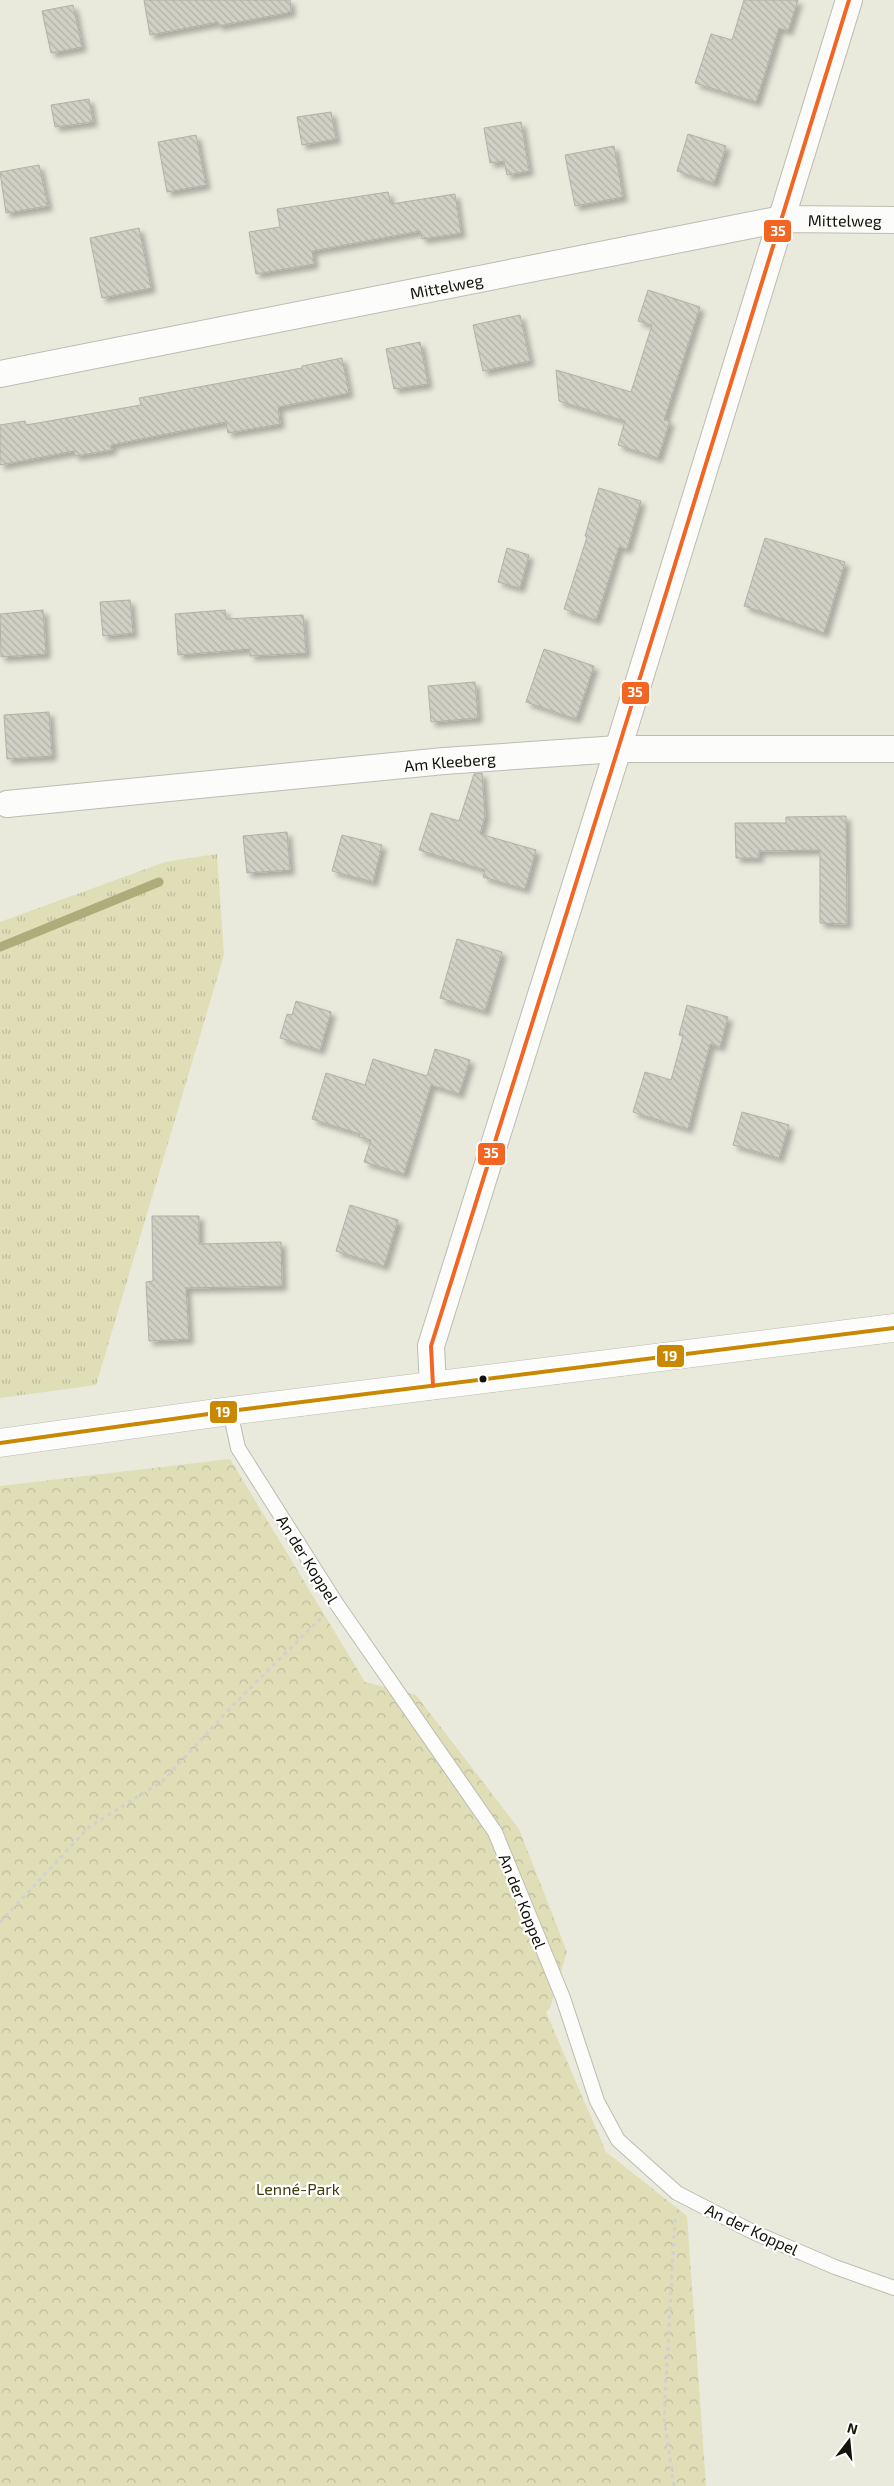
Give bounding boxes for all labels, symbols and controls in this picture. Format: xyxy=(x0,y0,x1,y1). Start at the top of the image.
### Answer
street label: Mittelweg xyxy=(808,210,882,229)
line badge: 35 xyxy=(763,219,792,243)
text: 35 xyxy=(770,222,786,239)
street label: Mittelweg xyxy=(408,269,485,302)
line badge: 35 xyxy=(621,681,650,705)
text: 35 xyxy=(627,683,643,700)
street label: Am Kleeberg xyxy=(403,748,496,774)
line badge: 35 xyxy=(477,1142,506,1166)
text: 35 xyxy=(483,1144,499,1161)
line badge: 19 xyxy=(656,1344,685,1368)
text: 19 xyxy=(663,1347,677,1364)
unlabelled marker xyxy=(478,1374,488,1384)
line badge: 19 xyxy=(209,1400,238,1424)
text: 19 xyxy=(216,1403,230,1420)
street label: An der Koppel xyxy=(273,1511,343,1607)
street label: An der Koppel xyxy=(495,1851,551,1951)
park label: Lenné-Park xyxy=(256,2179,340,2198)
street label: An der Koppel xyxy=(702,2199,802,2259)
north arrow xyxy=(824,2416,874,2466)
text: N xyxy=(846,2418,860,2438)

